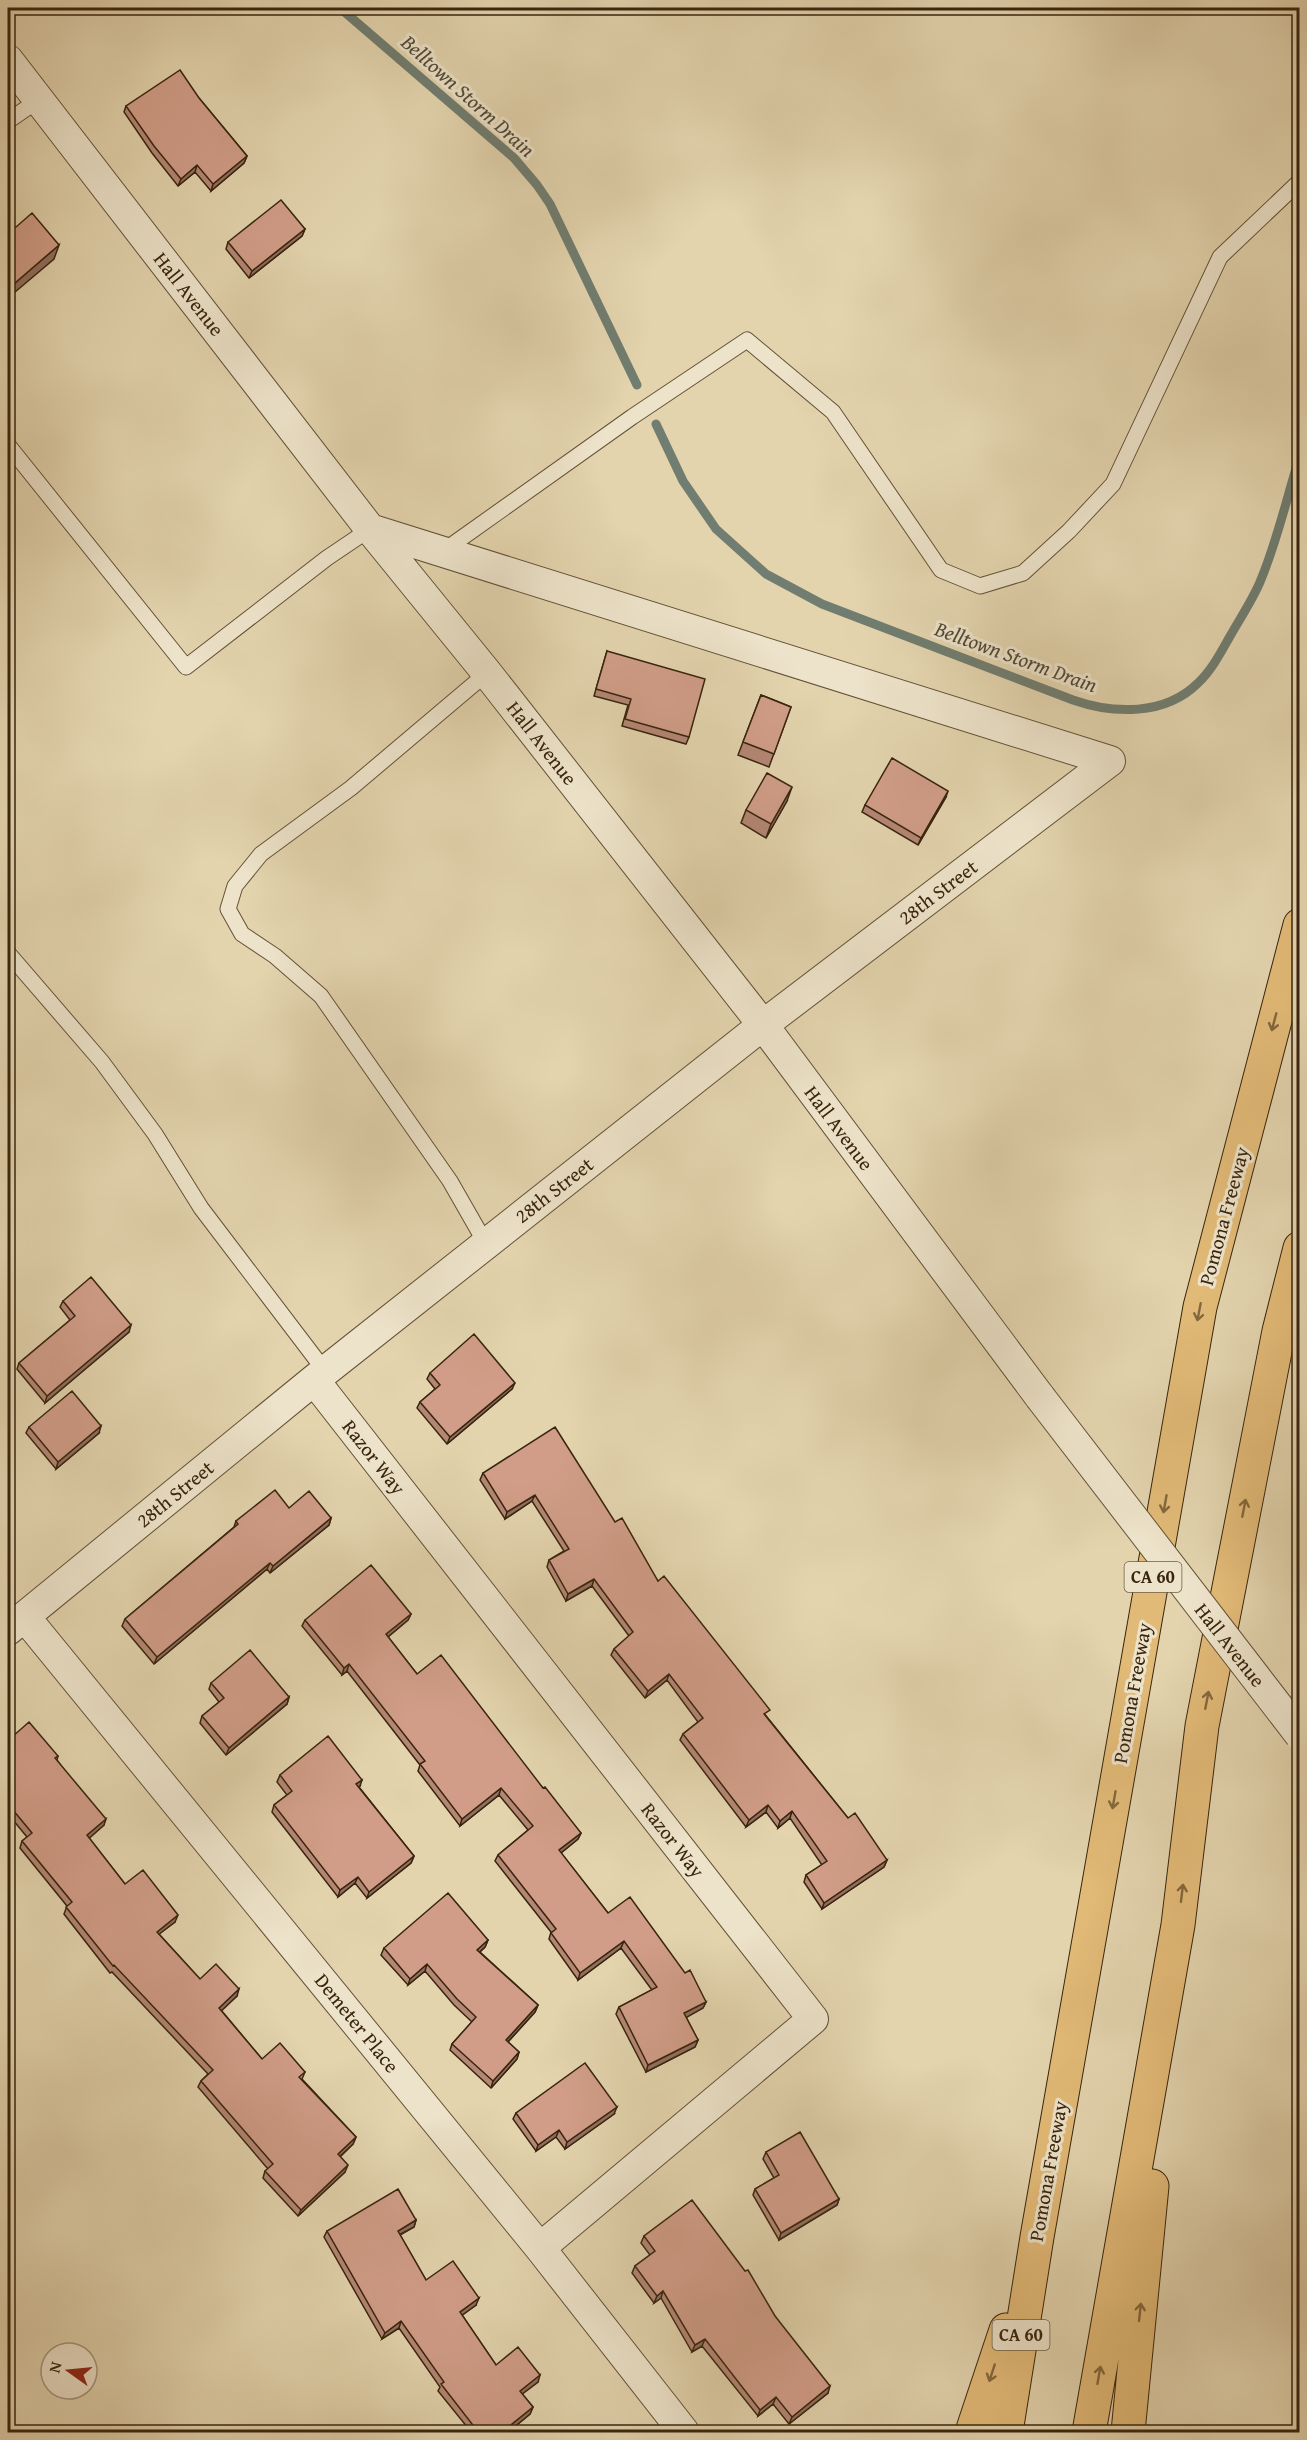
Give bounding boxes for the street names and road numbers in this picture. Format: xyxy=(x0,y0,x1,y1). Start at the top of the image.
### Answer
street label: Hall Avenue xyxy=(147,245,232,342)
street label: Hall Avenue xyxy=(500,694,585,791)
street label: 28th Street xyxy=(892,852,983,931)
street label: Hall Avenue xyxy=(798,1079,881,1176)
street label: Pomona Freeway xyxy=(1191,1143,1256,1288)
street label: 28th Street xyxy=(508,1150,599,1230)
street label: Razor Way xyxy=(336,1413,413,1500)
street label: 28th Street xyxy=(130,1453,220,1534)
road number: CA 60 xyxy=(1124,1562,1182,1592)
street label: Hall Avenue xyxy=(1188,1596,1273,1693)
street label: Pomona Freeway xyxy=(1105,1620,1158,1766)
street label: Razor Way xyxy=(635,1796,712,1883)
street label: Demeter Place xyxy=(308,1967,407,2079)
street label: Pomona Freeway xyxy=(1021,2098,1074,2244)
road number: CA 60 xyxy=(992,2320,1050,2350)

